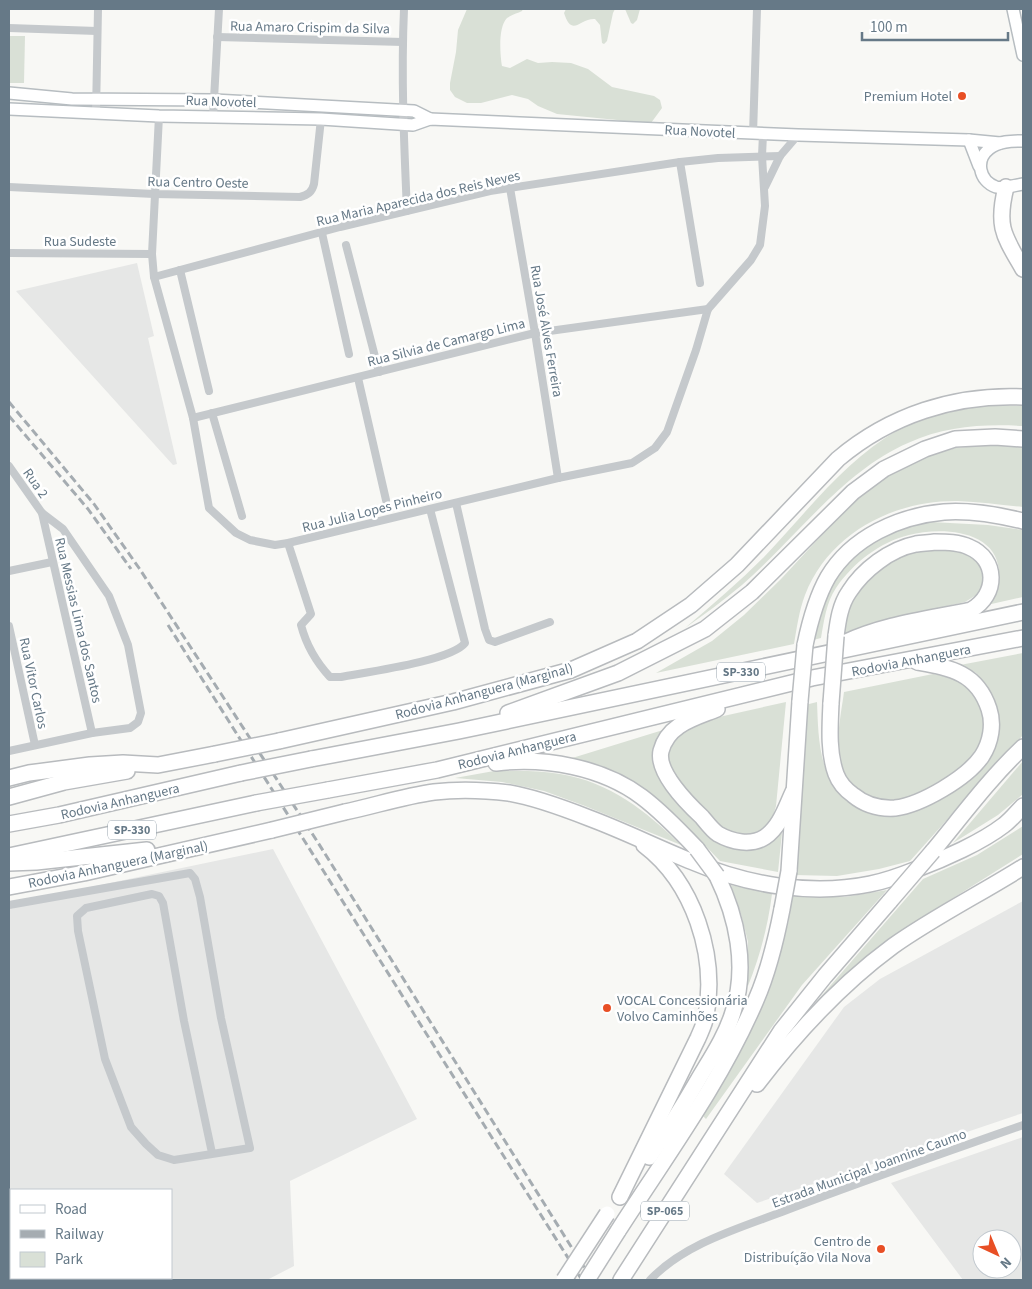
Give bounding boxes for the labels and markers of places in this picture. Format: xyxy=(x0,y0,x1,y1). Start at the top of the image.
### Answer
place label: Premium Hotel xyxy=(864,87,952,107)
marker: Premium Hotel xyxy=(956,90,968,102)
place label: VOCAL Concessionária Volvo Caminhões xyxy=(617,991,748,1027)
marker: VOCAL Concessionária Volvo Caminhões xyxy=(601,1002,613,1014)
place label: Centro de Distribuíção Vila Nova xyxy=(744,1232,871,1268)
marker: Centro de Distribuíção Vila Nova xyxy=(875,1243,887,1255)

